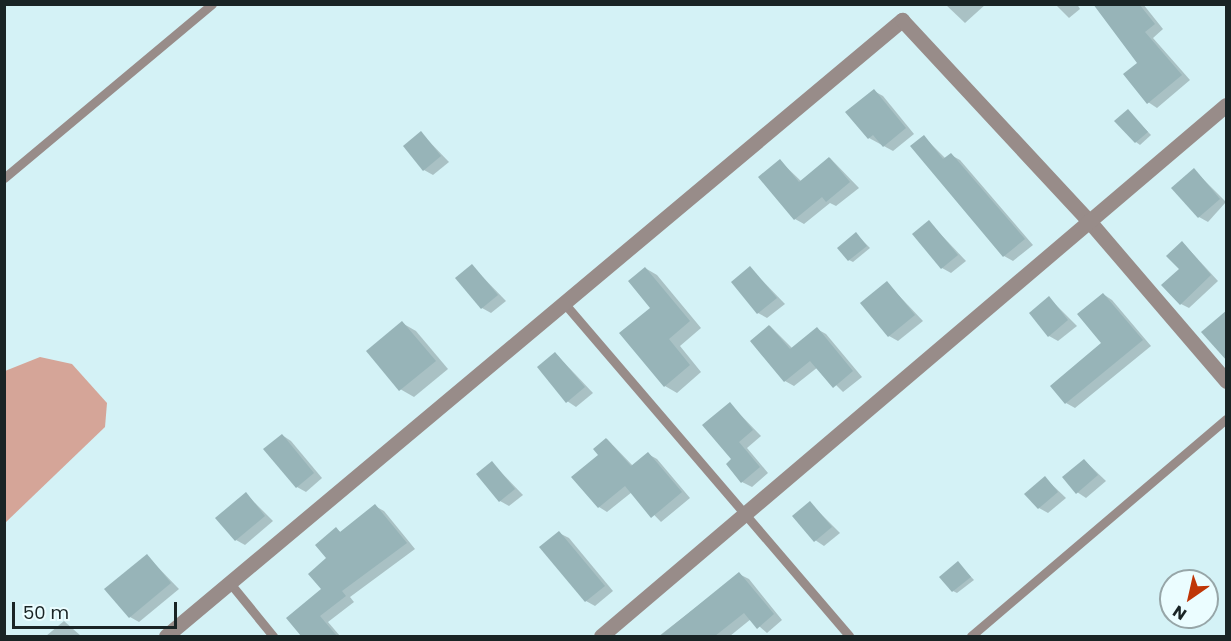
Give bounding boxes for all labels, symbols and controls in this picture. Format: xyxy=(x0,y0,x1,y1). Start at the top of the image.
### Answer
north arrow xyxy=(1159,569,1219,629)
scale bar xyxy=(15,590,180,628)
text: 50 m xyxy=(23,600,69,625)
text: N xyxy=(1168,600,1191,626)

